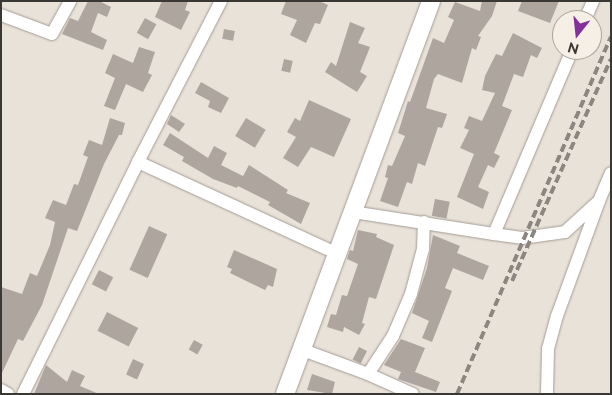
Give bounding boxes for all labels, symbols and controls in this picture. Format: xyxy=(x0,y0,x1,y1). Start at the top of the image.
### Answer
north arrow xyxy=(552,10,602,60)
text: N xyxy=(566,39,580,58)

